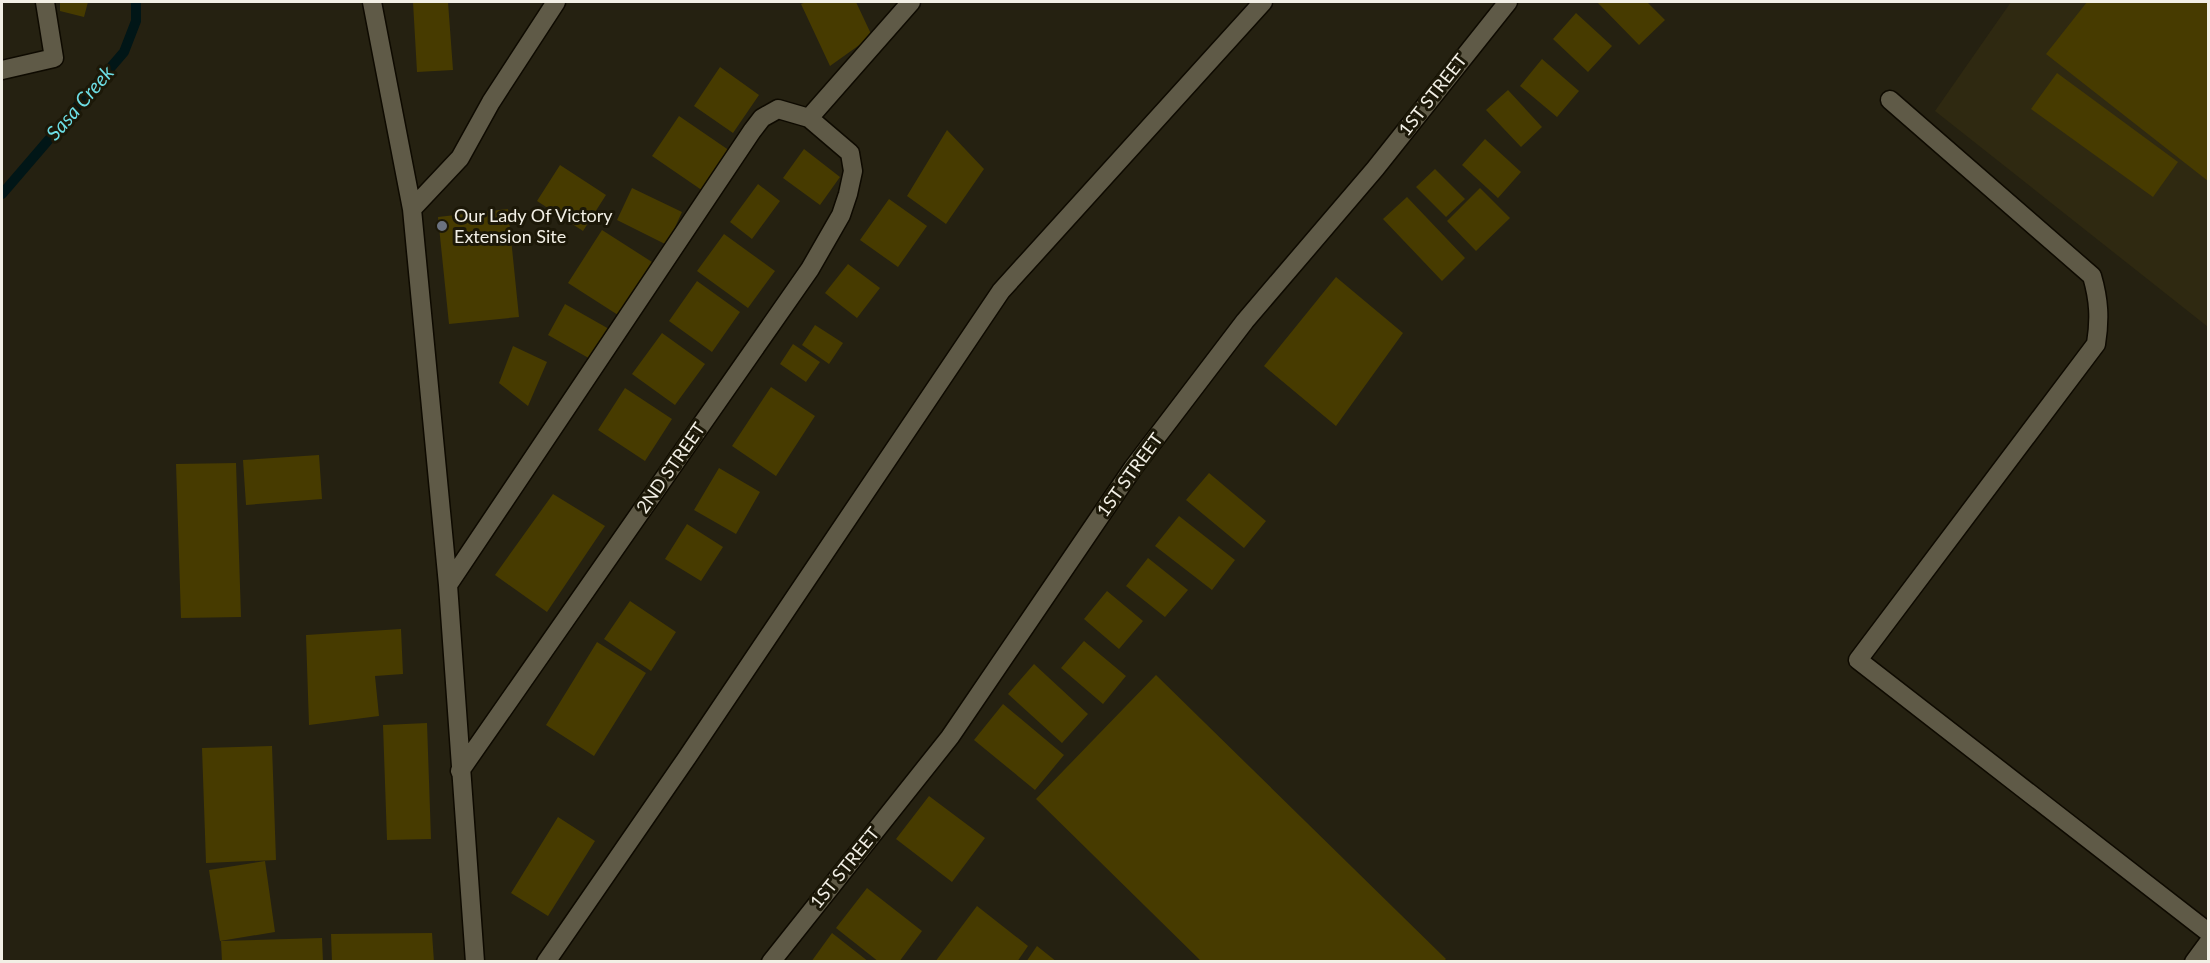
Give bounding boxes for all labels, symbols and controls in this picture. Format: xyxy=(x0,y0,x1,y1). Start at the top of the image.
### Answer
street label: 1ST STREET xyxy=(1393,49,1471,140)
water label: Sasa Creek xyxy=(40,60,118,144)
place label: Our Lady Of Victory Extension Site xyxy=(454,204,613,247)
marker: Our Lady Of Victory Extension Site xyxy=(435,219,449,233)
street label: 2ND STREET xyxy=(631,418,710,517)
street label: 1ST STREET xyxy=(1091,428,1167,521)
street label: 1ST STREET xyxy=(805,822,884,912)

